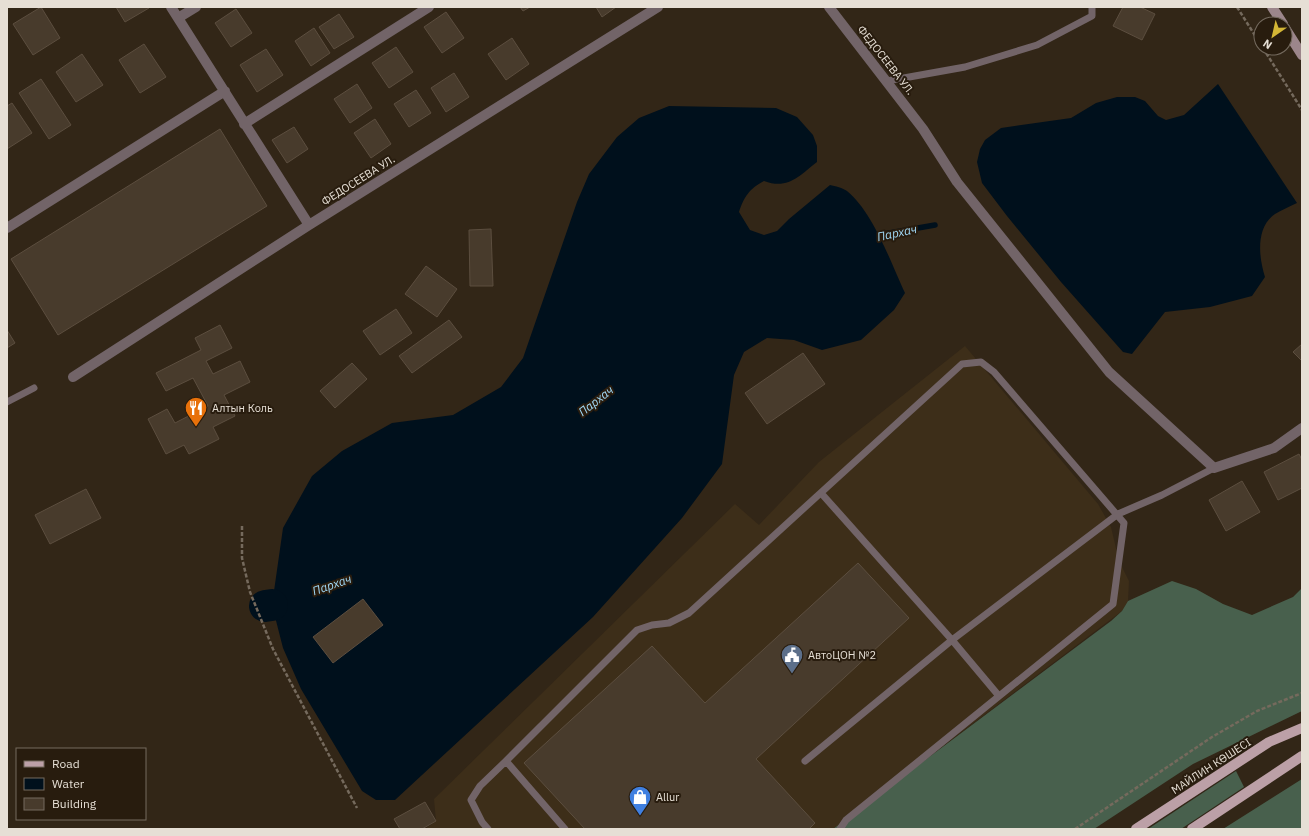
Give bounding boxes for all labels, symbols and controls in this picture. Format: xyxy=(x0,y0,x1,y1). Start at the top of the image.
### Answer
north arrow xyxy=(1253,16,1293,56)
street label: ФЕДОСЕЕВА УЛ. xyxy=(855,23,917,97)
text: N xyxy=(1260,36,1275,52)
street label: ФЕДОСЕЕВА УЛ. xyxy=(319,152,397,208)
water label: Пархач xyxy=(875,221,918,244)
water label: Пархач xyxy=(575,382,616,419)
restaurant icon: Алтын Коль xyxy=(183,395,209,428)
place label: Алтын Коль xyxy=(212,401,273,415)
water label: Пархач xyxy=(310,571,354,598)
public building icon: АвтоЦОН №2 xyxy=(779,642,805,675)
place label: АвтоЦОН №2 xyxy=(808,648,876,662)
street label: МАЙЛИН КӨШЕСІ xyxy=(1168,735,1254,797)
legend xyxy=(16,748,146,820)
text: Road xyxy=(52,756,80,771)
text: Water xyxy=(52,776,85,791)
shop icon: Allur xyxy=(627,784,653,817)
place label: Allur xyxy=(656,790,679,804)
text: Building xyxy=(52,796,97,811)

